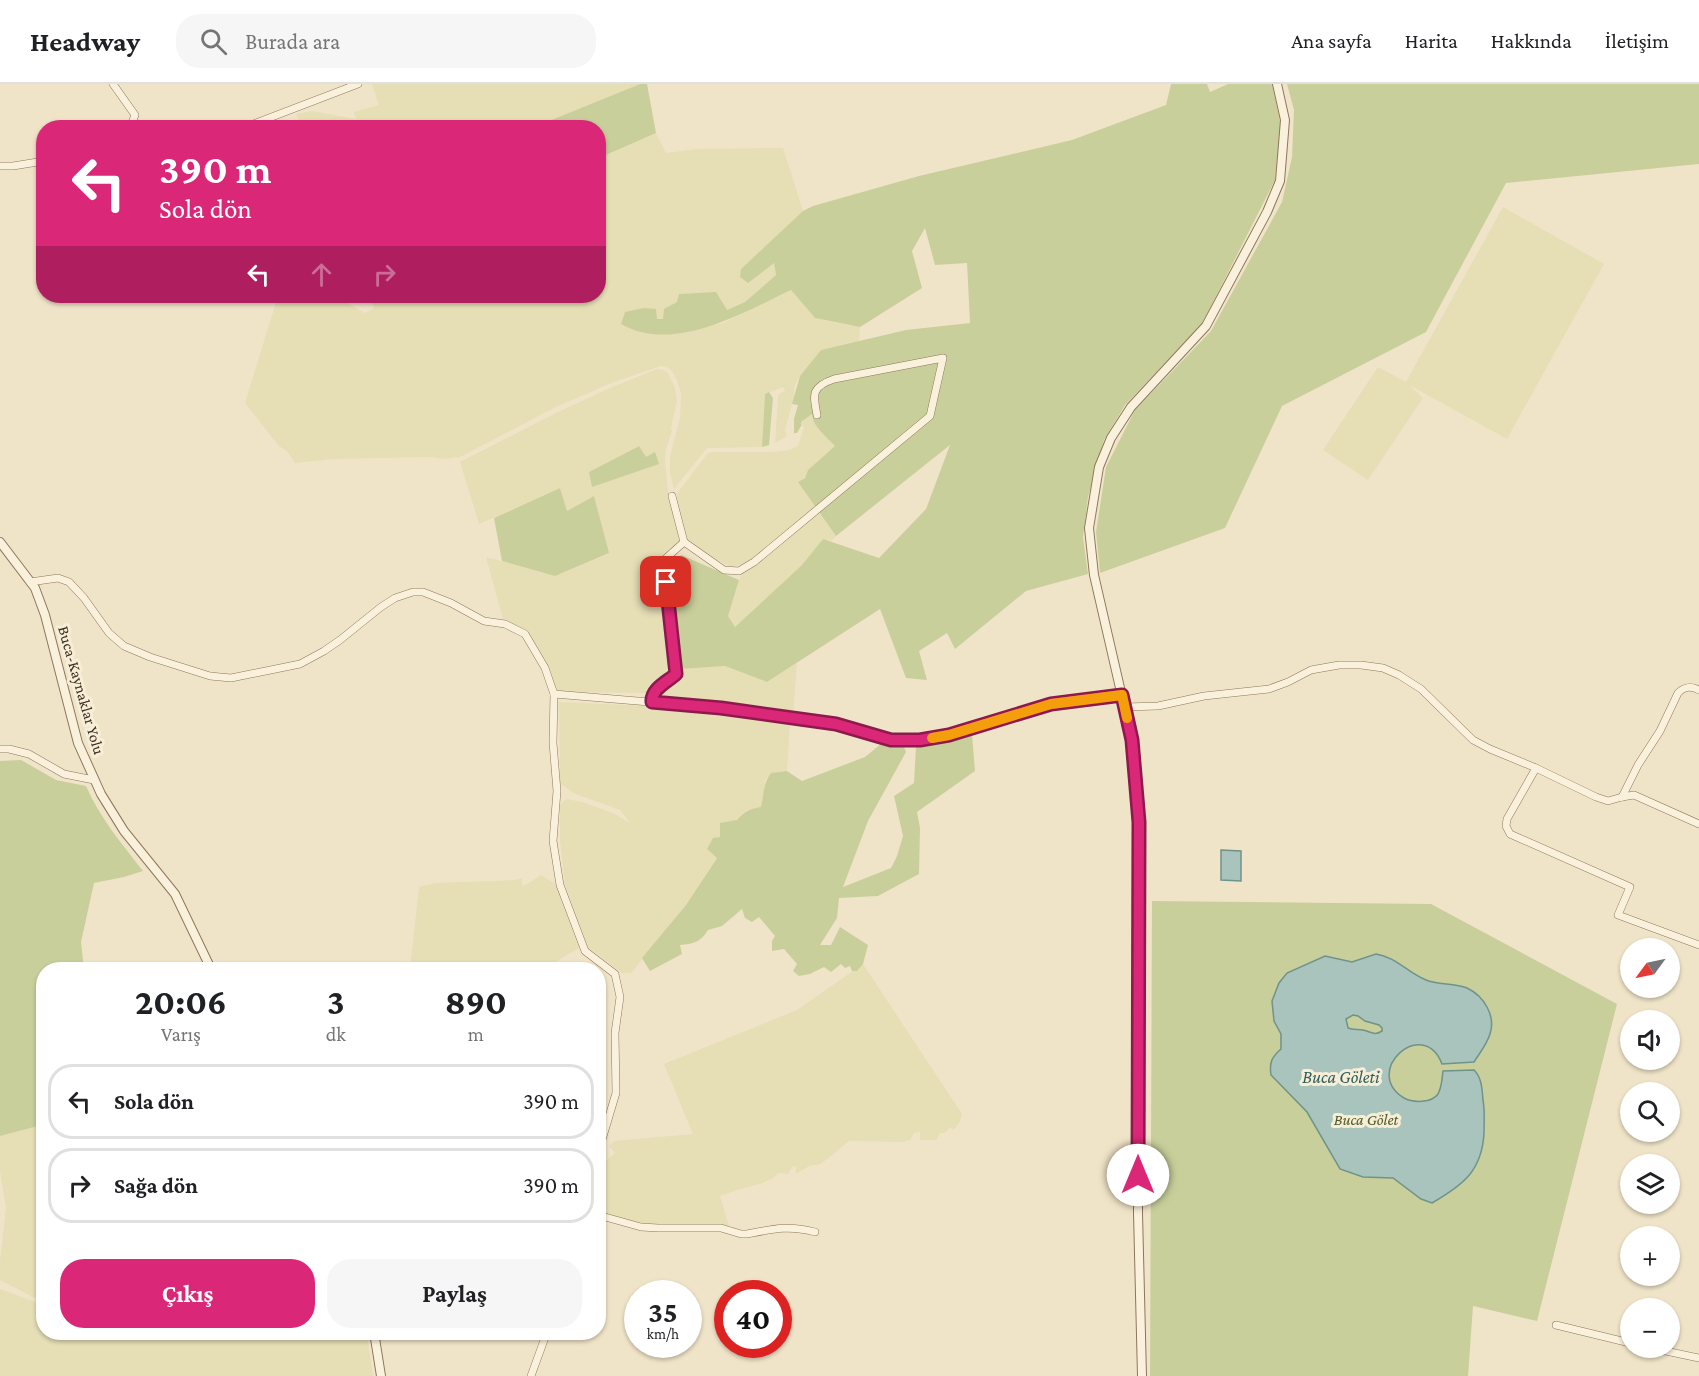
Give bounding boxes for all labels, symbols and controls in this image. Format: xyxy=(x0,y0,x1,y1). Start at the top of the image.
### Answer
search box xyxy=(176,14,596,68)
icon: search xyxy=(197,25,230,58)
text: Headway xyxy=(30,26,140,57)
text: Burada ara xyxy=(245,29,340,54)
text: Ana sayfa xyxy=(1291,29,1372,53)
text: Harita xyxy=(1405,29,1458,53)
text: Hakkında xyxy=(1491,29,1572,53)
text: İletişim xyxy=(1605,29,1669,53)
icon: left xyxy=(60,144,138,222)
text: 390 m xyxy=(159,145,272,192)
text: Sola dön xyxy=(159,194,252,224)
icon: left xyxy=(242,258,275,291)
icon: ahead xyxy=(305,258,338,291)
icon: right xyxy=(368,258,401,291)
pin xyxy=(640,556,691,607)
icon: arrive xyxy=(649,565,682,598)
street label: Buca-Kaynaklar Yolu xyxy=(54,624,108,757)
north arrow xyxy=(1620,938,1680,998)
map controls xyxy=(1620,938,1680,1358)
text: 20:06 xyxy=(135,982,227,1022)
text: 3 xyxy=(327,982,345,1022)
text: 890 xyxy=(445,982,507,1022)
button: sound xyxy=(1620,1010,1680,1070)
text: Varış xyxy=(161,1023,201,1045)
text: dk xyxy=(326,1023,346,1045)
text: m xyxy=(468,1023,484,1045)
water label: Buca Göleti xyxy=(1302,1067,1380,1087)
button: search xyxy=(1620,1082,1680,1142)
icon: left xyxy=(63,1085,96,1118)
text: Sola dön xyxy=(114,1089,194,1114)
text: 390 m xyxy=(523,1089,579,1114)
park label: Buca Gölet xyxy=(1334,1111,1399,1128)
position arrow xyxy=(1106,1143,1170,1207)
button: layers xyxy=(1620,1154,1680,1214)
icon: right xyxy=(63,1169,96,1202)
text: Sağa dön xyxy=(114,1173,198,1198)
text: 390 m xyxy=(523,1173,579,1198)
button: + xyxy=(1620,1226,1680,1286)
button: Çıkış xyxy=(60,1259,315,1328)
button: Paylaş xyxy=(327,1259,582,1328)
speed limit sign: 40 xyxy=(714,1280,792,1358)
text: 35 xyxy=(648,1295,678,1328)
button: − xyxy=(1620,1298,1680,1358)
text: km/h xyxy=(647,1326,679,1342)

